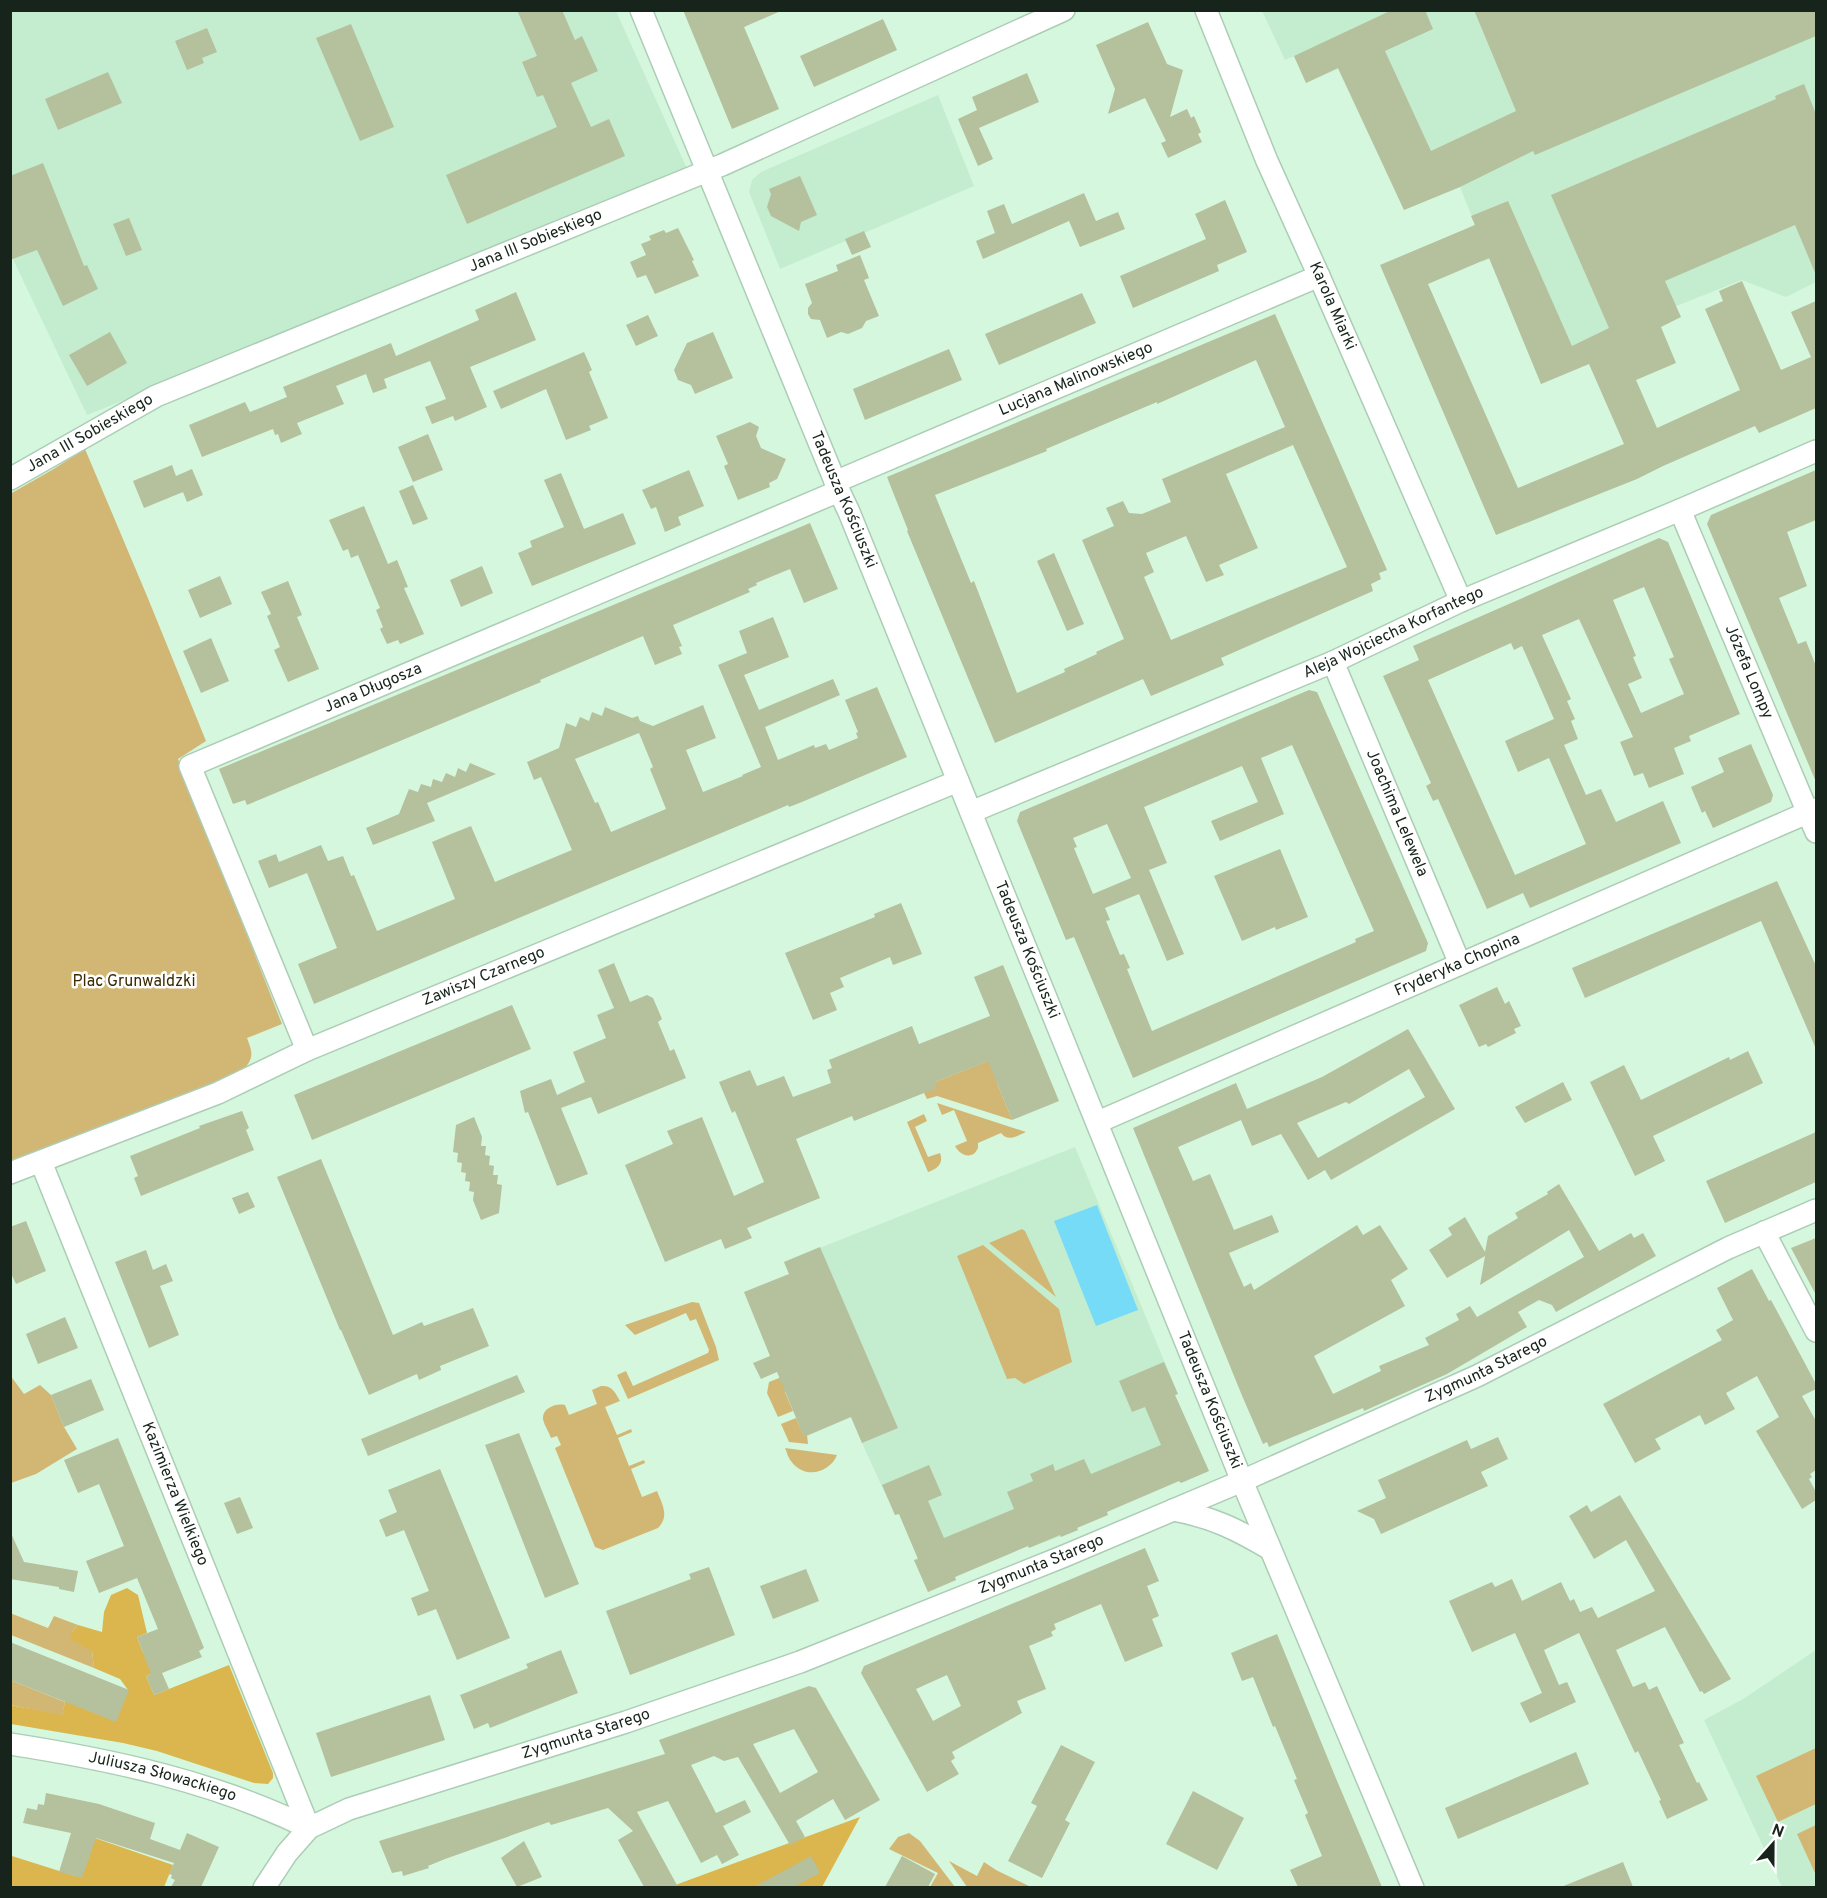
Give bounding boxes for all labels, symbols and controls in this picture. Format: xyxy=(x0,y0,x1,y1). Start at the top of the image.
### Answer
street label: Jana III Sobieskiego xyxy=(466,205,605,277)
street label: Karola Miarki xyxy=(1304,259,1360,353)
street label: Lucjana Malinowskiego xyxy=(996,338,1156,421)
street label: Jana III Sobieskiego xyxy=(23,390,157,477)
street label: Tadeusza Kościuszki xyxy=(806,428,881,571)
street label: Aleja Wojciecha Korfantego xyxy=(1300,583,1487,683)
street label: Józefa Lompy xyxy=(1720,622,1777,722)
street label: Jana Długosza xyxy=(321,659,425,718)
street label: Joachima Lelewela xyxy=(1361,747,1432,880)
street label: Tadeusza Kościuszki xyxy=(990,878,1063,1022)
street label: Fryderyka Chopina xyxy=(1392,929,1523,1001)
street label: Zawiszy Czarnego xyxy=(420,943,548,1011)
park label: Plac Grunwaldzki xyxy=(72,972,196,992)
street label: Tadeusza Kościuszki xyxy=(1172,1329,1246,1472)
street label: Zygmunta Starego xyxy=(1422,1332,1551,1408)
street label: Kazimierza Wielkiego xyxy=(137,1419,213,1569)
street label: Zygmunta Starego xyxy=(976,1530,1107,1599)
street label: Zygmunta Starego xyxy=(519,1704,653,1764)
street label: Juliusza Słowackiego xyxy=(87,1748,239,1807)
north arrow xyxy=(1743,1814,1803,1874)
text: N xyxy=(1769,1820,1787,1843)

